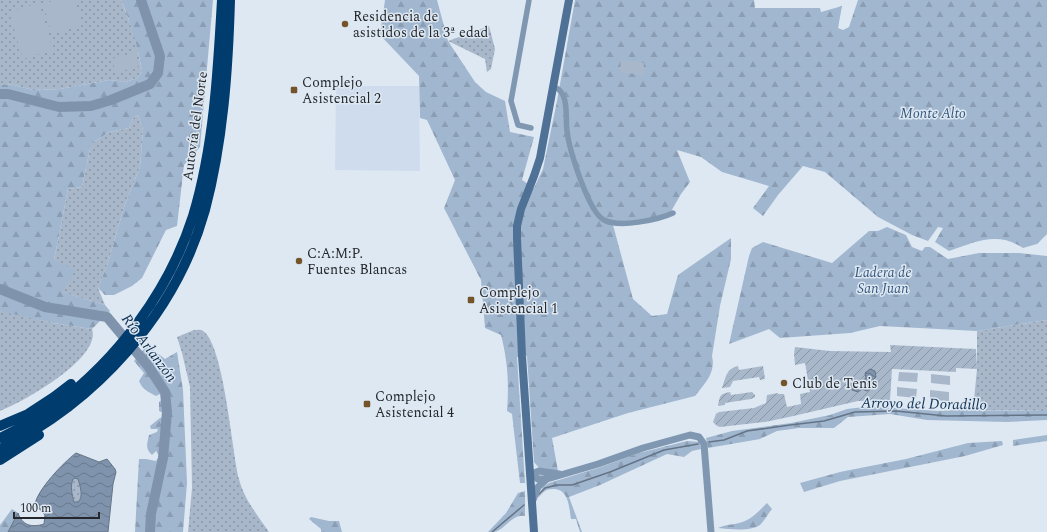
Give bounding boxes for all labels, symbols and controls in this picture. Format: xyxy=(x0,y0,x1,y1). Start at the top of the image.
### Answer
place label: Residencia de asistidos de la 3ª edad xyxy=(353,6,489,43)
marker: Residencia de asistidos de la 3ª edad xyxy=(340,19,350,29)
street label: Autovía del Norte xyxy=(177,70,213,182)
place label: Complejo Asistencial 2 xyxy=(302,72,381,109)
marker: Complejo Asistencial 2 xyxy=(289,85,299,95)
park label: Monte Alto xyxy=(900,103,966,124)
place label: C:A:M:P. Fuentes Blancas xyxy=(307,243,407,280)
marker: C:A:M:P. Fuentes Blancas xyxy=(294,256,304,266)
park label: Ladera de San Juan xyxy=(855,262,911,299)
place label: Complejo Asistencial 1 xyxy=(479,282,558,319)
marker: Complejo Asistencial 1 xyxy=(466,295,476,305)
water label: Río Arlanzón xyxy=(115,309,183,387)
place label: Club de Tenis xyxy=(792,373,878,394)
marker: Club de Tenis xyxy=(779,378,789,388)
place label: Complejo Asistencial 4 xyxy=(375,386,454,423)
water label: Arroyo del Doradillo xyxy=(860,391,987,417)
marker: Complejo Asistencial 4 xyxy=(362,399,372,409)
scale bar xyxy=(14,494,99,520)
text: 100 m xyxy=(20,499,51,518)

